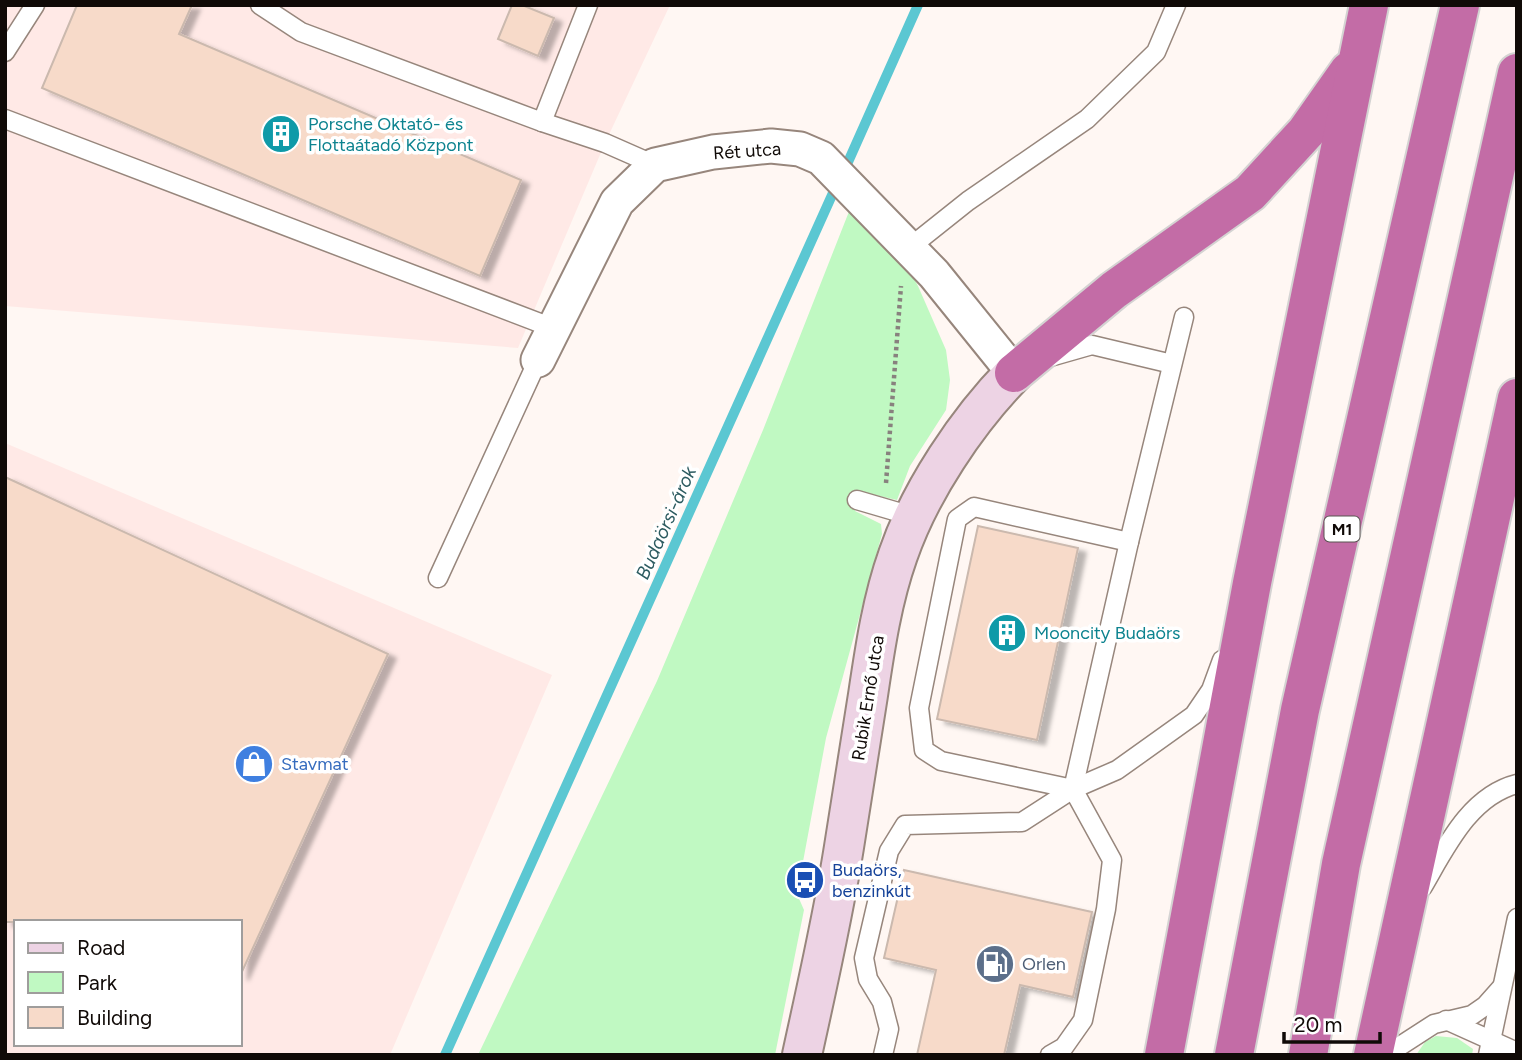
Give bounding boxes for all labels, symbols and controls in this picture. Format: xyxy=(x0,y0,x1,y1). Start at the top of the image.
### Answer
building icon: Porsche Oktató- és Flottaátadó Központ xyxy=(260,113,302,155)
place label: Porsche Oktató- és Flottaátadó Központ xyxy=(308,113,474,156)
street label: Rét utca xyxy=(712,138,782,164)
water label: Budaörsi-árok xyxy=(631,462,701,583)
road number: M1 xyxy=(1324,516,1360,542)
building icon: Mooncity Budaörs xyxy=(986,612,1028,654)
place label: Mooncity Budaörs xyxy=(1034,622,1180,644)
street label: Rubik Ernő utca xyxy=(847,634,889,762)
shop icon: Stavmat xyxy=(233,743,275,785)
place label: Stavmat xyxy=(281,753,349,775)
bus stop icon: Budaörs, benzinkút xyxy=(784,859,826,901)
place label: Budaörs, benzinkút xyxy=(832,859,911,902)
legend xyxy=(14,920,242,1046)
text: Road xyxy=(77,935,125,960)
fuel station icon: Orlen xyxy=(974,943,1016,985)
place label: Orlen xyxy=(1022,953,1066,975)
text: Park xyxy=(77,970,118,995)
scale bar xyxy=(1284,1000,1380,1044)
text: Building xyxy=(77,1005,152,1030)
text: 20 m xyxy=(1294,1012,1342,1037)

